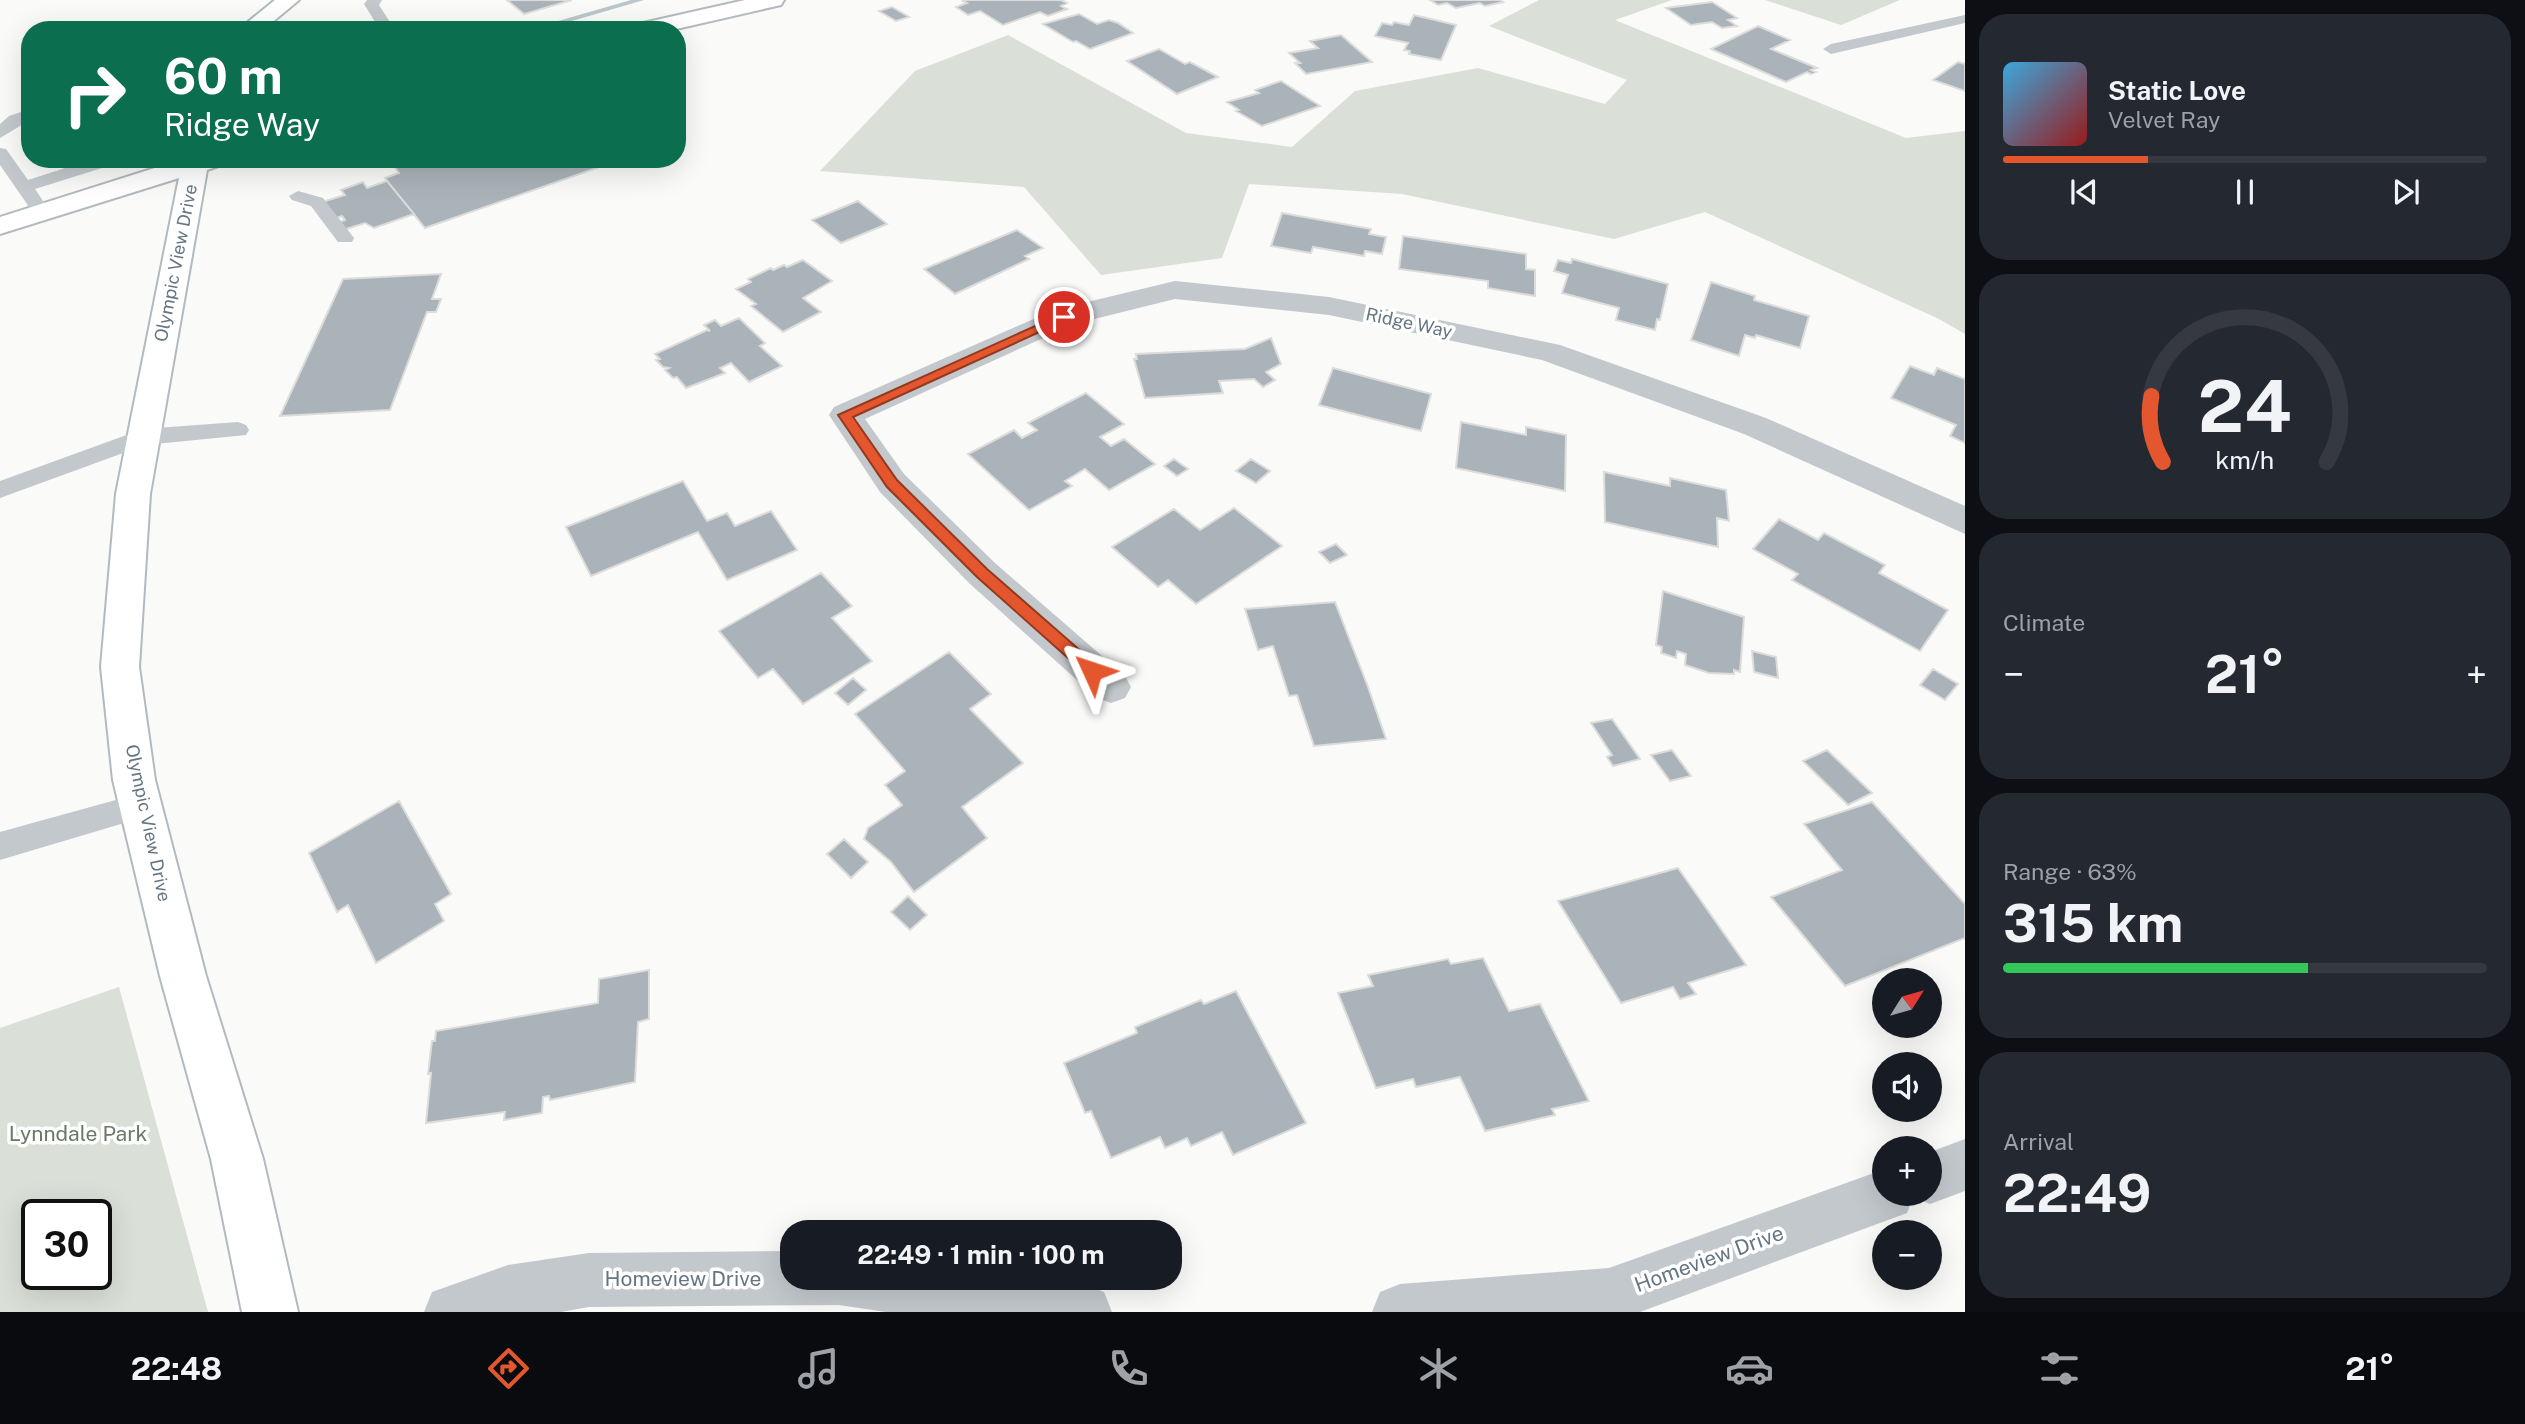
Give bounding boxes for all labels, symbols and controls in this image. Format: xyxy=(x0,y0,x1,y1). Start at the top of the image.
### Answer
text: 60 m xyxy=(164,47,283,105)
icon: right xyxy=(49,49,140,140)
text: Static Love xyxy=(2108,75,2246,106)
text: Ridge Way xyxy=(164,106,320,143)
text: Velvet Ray xyxy=(2108,106,2220,133)
icon: previous xyxy=(2065,173,2103,211)
icon: pause xyxy=(2226,173,2264,211)
icon: next xyxy=(2387,173,2425,211)
street label: Olympic View Drive xyxy=(150,182,201,344)
pin xyxy=(1034,287,1094,347)
icon: arrive xyxy=(1045,298,1083,336)
street label: Ridge Way xyxy=(1364,303,1455,342)
text: 24 xyxy=(2198,364,2292,449)
text: km/h xyxy=(2216,445,2274,475)
text: Climate xyxy=(2003,609,2085,636)
position arrow xyxy=(1055,634,1129,708)
text: 21° xyxy=(2205,644,2285,705)
text: − xyxy=(2003,652,2024,697)
text: + xyxy=(2466,652,2487,697)
street label: Olympic View Drive xyxy=(122,742,175,903)
text: Range · 63% xyxy=(2003,858,2137,885)
text: 315 km xyxy=(2003,893,2183,954)
north arrow xyxy=(1872,968,1942,1038)
map controls xyxy=(1872,968,1942,1290)
button: sound xyxy=(1872,1052,1942,1122)
park label: Lynndale Park xyxy=(9,1121,147,1146)
text: Arrival xyxy=(2003,1128,2074,1155)
button: + xyxy=(1872,1136,1942,1206)
text: 22:49 xyxy=(2003,1163,2151,1224)
speed limit sign: 30 xyxy=(21,1199,112,1290)
street label: Homeview Drive xyxy=(1631,1220,1787,1297)
button: − xyxy=(1872,1220,1942,1290)
text: 22:49 · 1 min · 100 m xyxy=(857,1239,1105,1270)
street label: Homeview Drive xyxy=(605,1266,761,1291)
icon: directions xyxy=(484,1344,533,1393)
icon: music xyxy=(794,1344,843,1393)
icon: phone xyxy=(1104,1344,1153,1393)
icon: climate xyxy=(1414,1344,1463,1393)
icon: car xyxy=(1725,1344,1774,1393)
icon: filters xyxy=(2035,1344,2084,1393)
text: 22:48 xyxy=(131,1350,222,1387)
text: 21° xyxy=(2345,1350,2394,1387)

